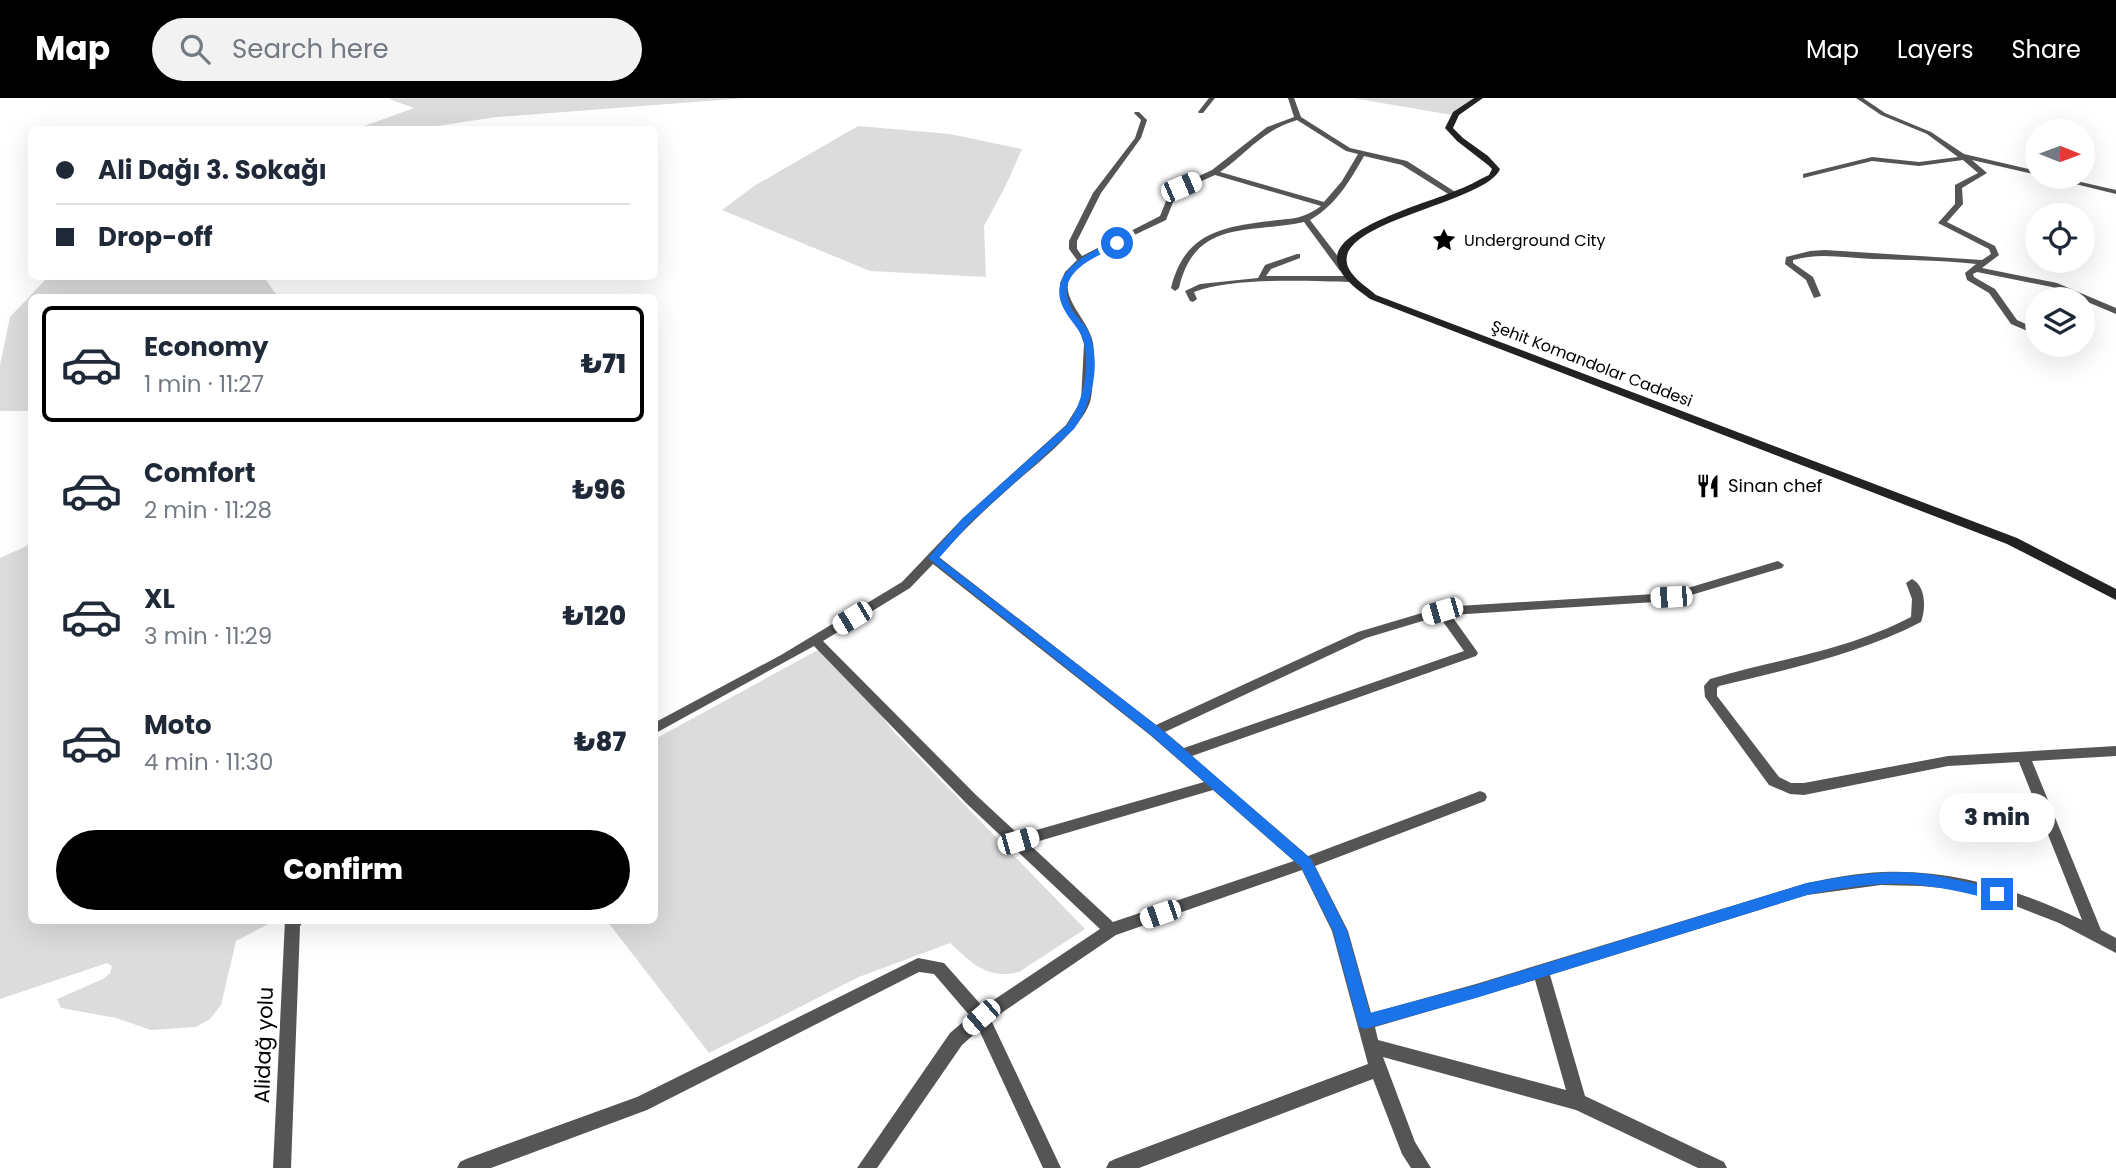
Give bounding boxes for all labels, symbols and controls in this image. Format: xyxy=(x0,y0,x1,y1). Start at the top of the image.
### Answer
search box xyxy=(152,18,642,81)
text: Map xyxy=(35,25,110,72)
icon: search xyxy=(176,30,214,68)
text: Search here xyxy=(232,31,389,67)
text: Map xyxy=(1806,33,1859,66)
text: Layers xyxy=(1897,33,1973,66)
text: Share xyxy=(2011,33,2081,66)
north arrow xyxy=(2025,119,2095,189)
map controls xyxy=(2025,119,2095,357)
text: Ali Dağı 3. Sokağı xyxy=(98,152,327,188)
car xyxy=(1158,169,1205,205)
button: locate xyxy=(2025,203,2095,273)
text: Drop-off xyxy=(98,219,213,255)
place icon: Underground City xyxy=(1430,226,1458,254)
route start xyxy=(1101,227,1133,259)
place label: Underground City xyxy=(1464,229,1605,252)
button: layers xyxy=(2025,287,2095,357)
street label: Şehit Komandolar Caddesi xyxy=(1488,314,1696,413)
text: Economy xyxy=(144,329,268,365)
icon: car xyxy=(60,333,123,396)
text: ₺71 xyxy=(581,346,626,382)
text: 1 min · 11:27 xyxy=(144,368,264,400)
text: Comfort xyxy=(144,455,256,491)
icon: car xyxy=(60,459,123,522)
text: ₺96 xyxy=(572,472,626,508)
restaurant icon: Sinan chef xyxy=(1694,472,1722,500)
place label: Sinan chef xyxy=(1728,473,1823,498)
text: 2 min · 11:28 xyxy=(144,494,272,526)
text: XL xyxy=(144,581,175,617)
icon: car xyxy=(60,585,123,648)
car xyxy=(1650,585,1693,609)
car xyxy=(1419,595,1466,627)
text: ₺120 xyxy=(563,598,626,634)
car xyxy=(829,598,876,638)
text: 3 min · 11:29 xyxy=(144,620,272,652)
text: Moto xyxy=(144,707,212,743)
icon: car xyxy=(60,711,123,774)
text: ₺87 xyxy=(574,724,626,760)
text: 4 min · 11:30 xyxy=(144,746,273,778)
callout: 3 min xyxy=(1939,792,2055,842)
text: 3 min xyxy=(1964,801,2030,833)
car xyxy=(995,825,1042,857)
button: Confirm xyxy=(56,830,630,910)
route end xyxy=(1981,878,2013,910)
car xyxy=(1137,897,1184,931)
street label: Alidağ yolu xyxy=(247,986,280,1104)
car xyxy=(959,995,1004,1039)

